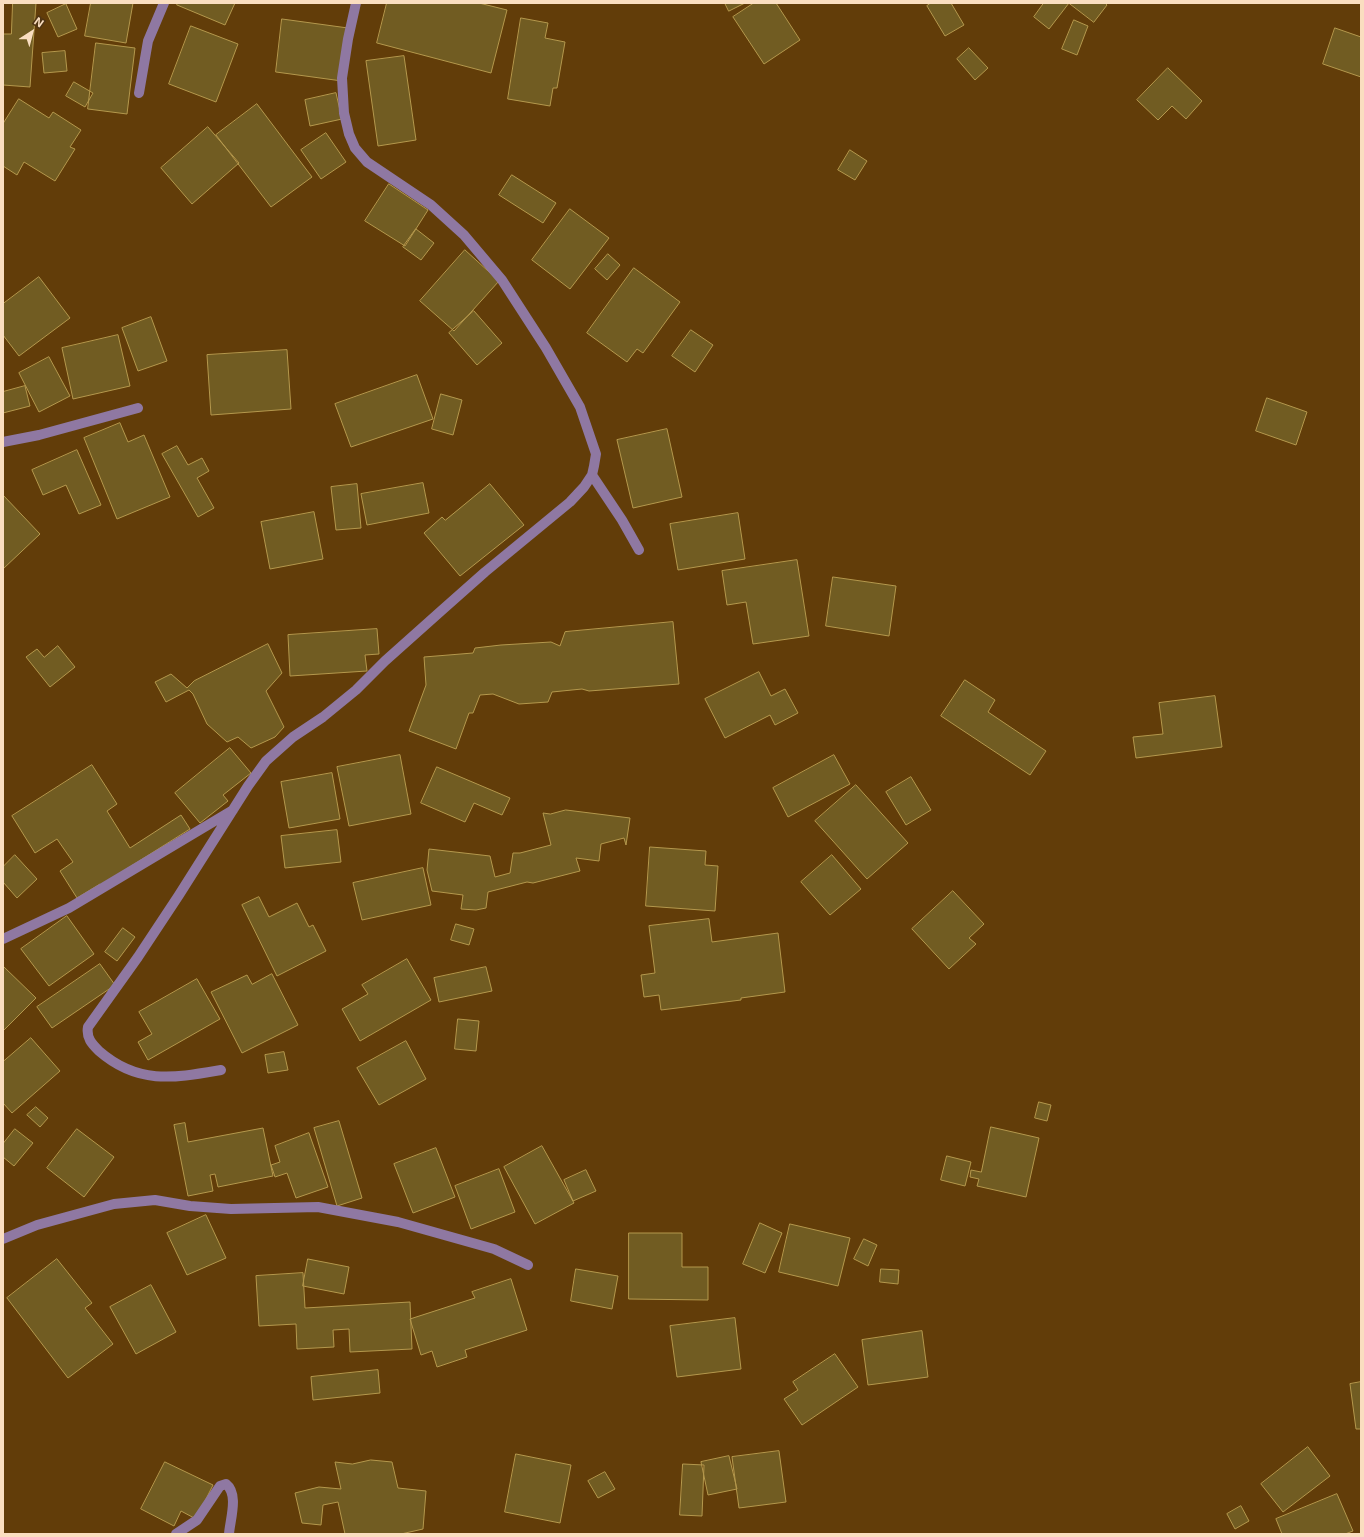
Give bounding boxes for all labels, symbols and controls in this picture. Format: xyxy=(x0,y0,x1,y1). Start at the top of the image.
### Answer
north arrow xyxy=(12,12,52,52)
text: N xyxy=(32,14,47,30)

